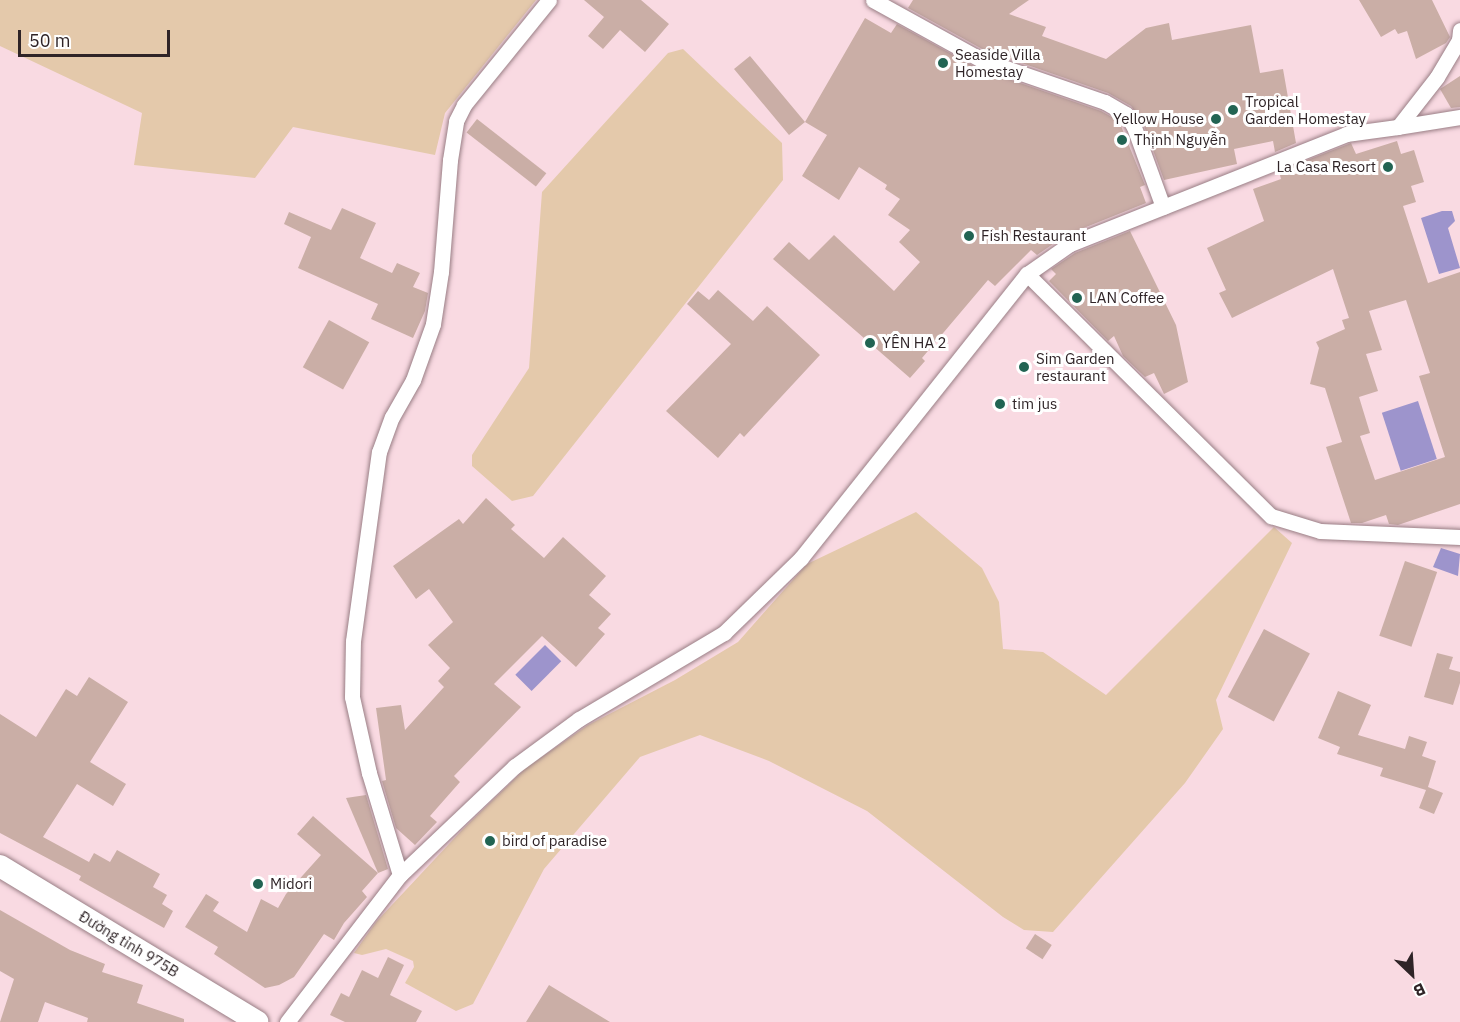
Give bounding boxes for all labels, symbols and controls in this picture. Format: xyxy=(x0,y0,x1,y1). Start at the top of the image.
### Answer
scale bar xyxy=(21,18,172,56)
text: 50 m xyxy=(29,29,71,52)
place label: Seaside Villa Homestay xyxy=(955,45,1040,80)
marker: Seaside Villa Homestay xyxy=(936,56,950,70)
place label: Tropical Garden Homestay xyxy=(1245,92,1366,127)
marker: Tropical Garden Homestay xyxy=(1226,103,1240,117)
place label: Yellow House xyxy=(1113,110,1204,128)
marker: Yellow House xyxy=(1209,112,1223,126)
place label: Thịnh Nguyễn xyxy=(1134,131,1227,149)
marker: Thịnh Nguyễn xyxy=(1115,133,1129,147)
place label: La Casa Resort xyxy=(1277,158,1376,176)
marker: La Casa Resort xyxy=(1381,160,1395,174)
place label: Fish Restaurant xyxy=(981,227,1086,245)
marker: Fish Restaurant xyxy=(962,229,976,243)
place label: LAN Coffee xyxy=(1089,289,1164,307)
marker: LAN Coffee xyxy=(1070,291,1084,305)
place label: YÊN HA 2 xyxy=(882,334,947,352)
marker: YÊN HA 2 xyxy=(863,336,877,350)
place label: Sim Garden restaurant xyxy=(1036,349,1114,384)
marker: Sim Garden restaurant xyxy=(1017,360,1031,374)
place label: tim jus xyxy=(1012,395,1057,413)
marker: tim jus xyxy=(993,397,1007,411)
place label: bird of paradise xyxy=(502,832,607,850)
marker: bird of paradise xyxy=(483,834,497,848)
place label: Midori xyxy=(270,875,312,893)
marker: Midori xyxy=(251,877,265,891)
street label: Đường tỉnh 975B xyxy=(76,907,182,981)
north arrow xyxy=(1382,944,1442,1004)
text: B xyxy=(1411,979,1429,1002)

